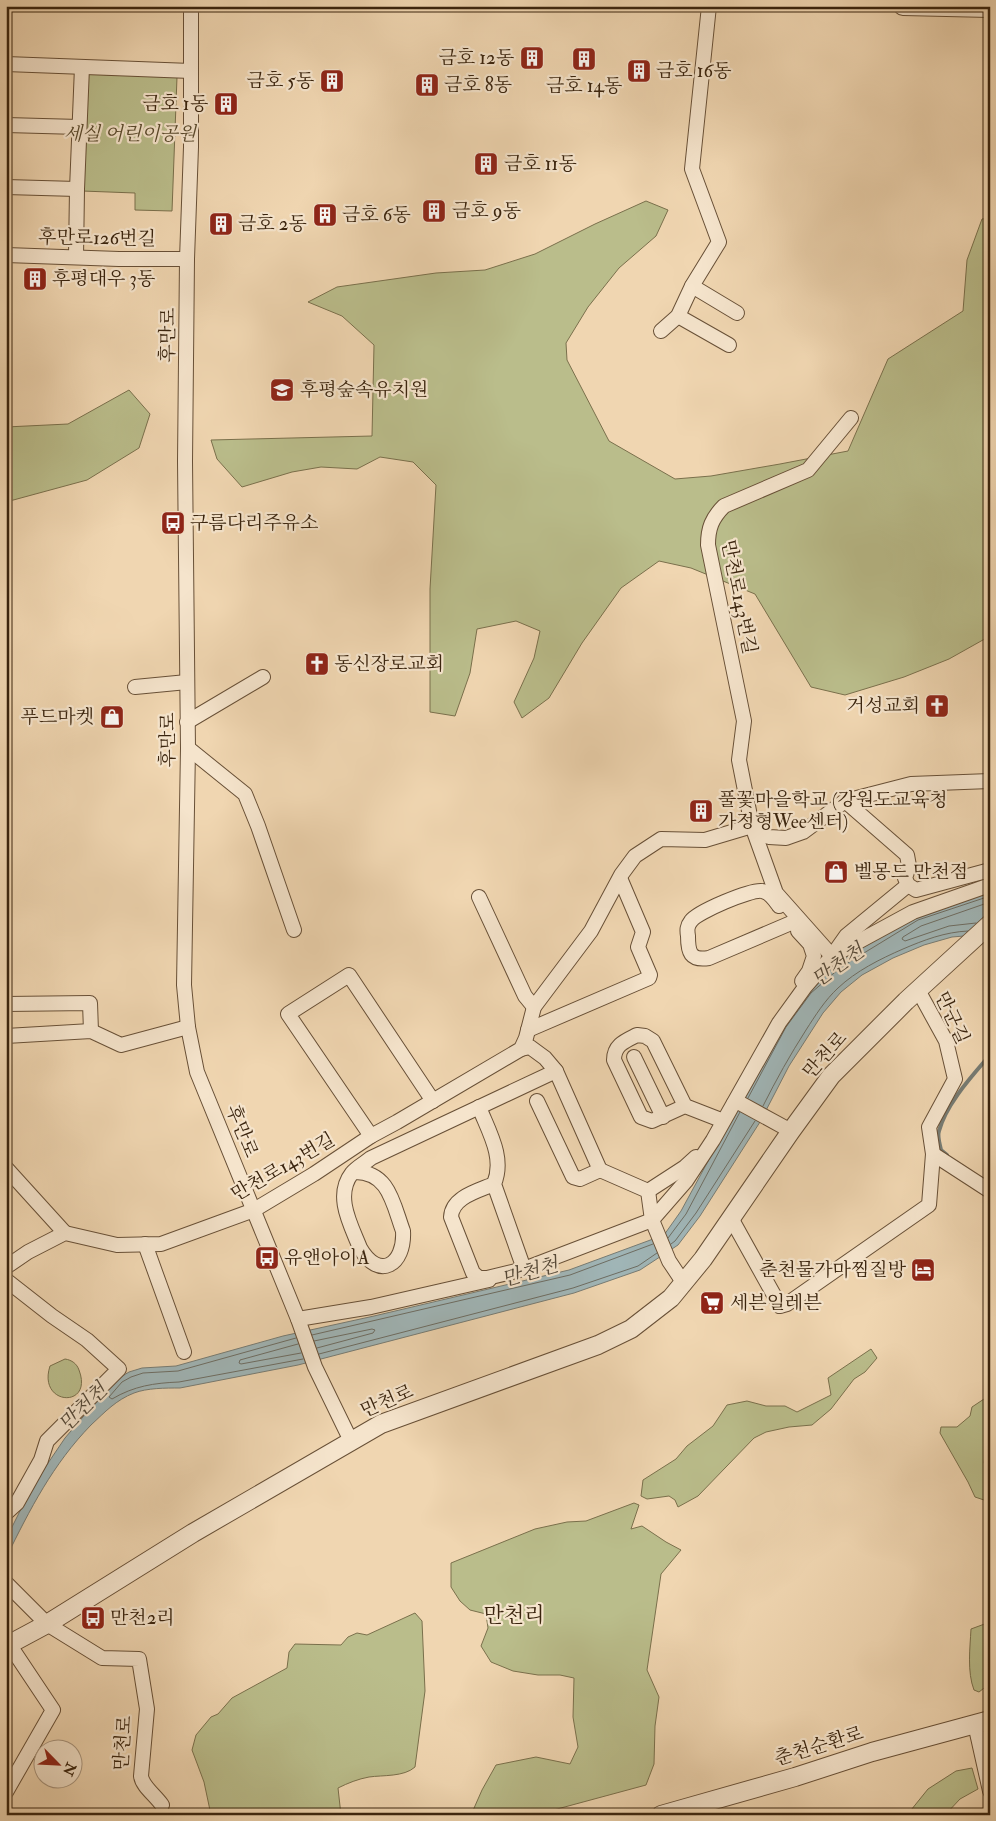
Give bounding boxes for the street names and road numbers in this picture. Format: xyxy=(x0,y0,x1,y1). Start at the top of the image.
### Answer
street label: 후만로126번길 xyxy=(38,225,156,251)
street label: 후만로 xyxy=(156,307,180,363)
street label: 만천로143번길 xyxy=(716,538,762,656)
street label: 후만로 xyxy=(156,712,180,768)
street label: 만군길 xyxy=(929,988,975,1048)
street label: 만천로 xyxy=(798,1027,852,1083)
street label: 후만로 xyxy=(221,1101,263,1161)
street label: 만천로143번길 xyxy=(227,1128,339,1206)
street label: 만천로 xyxy=(357,1379,417,1423)
street label: 만천로 xyxy=(109,1715,137,1771)
street label: 춘천순환로 xyxy=(772,1721,866,1771)

